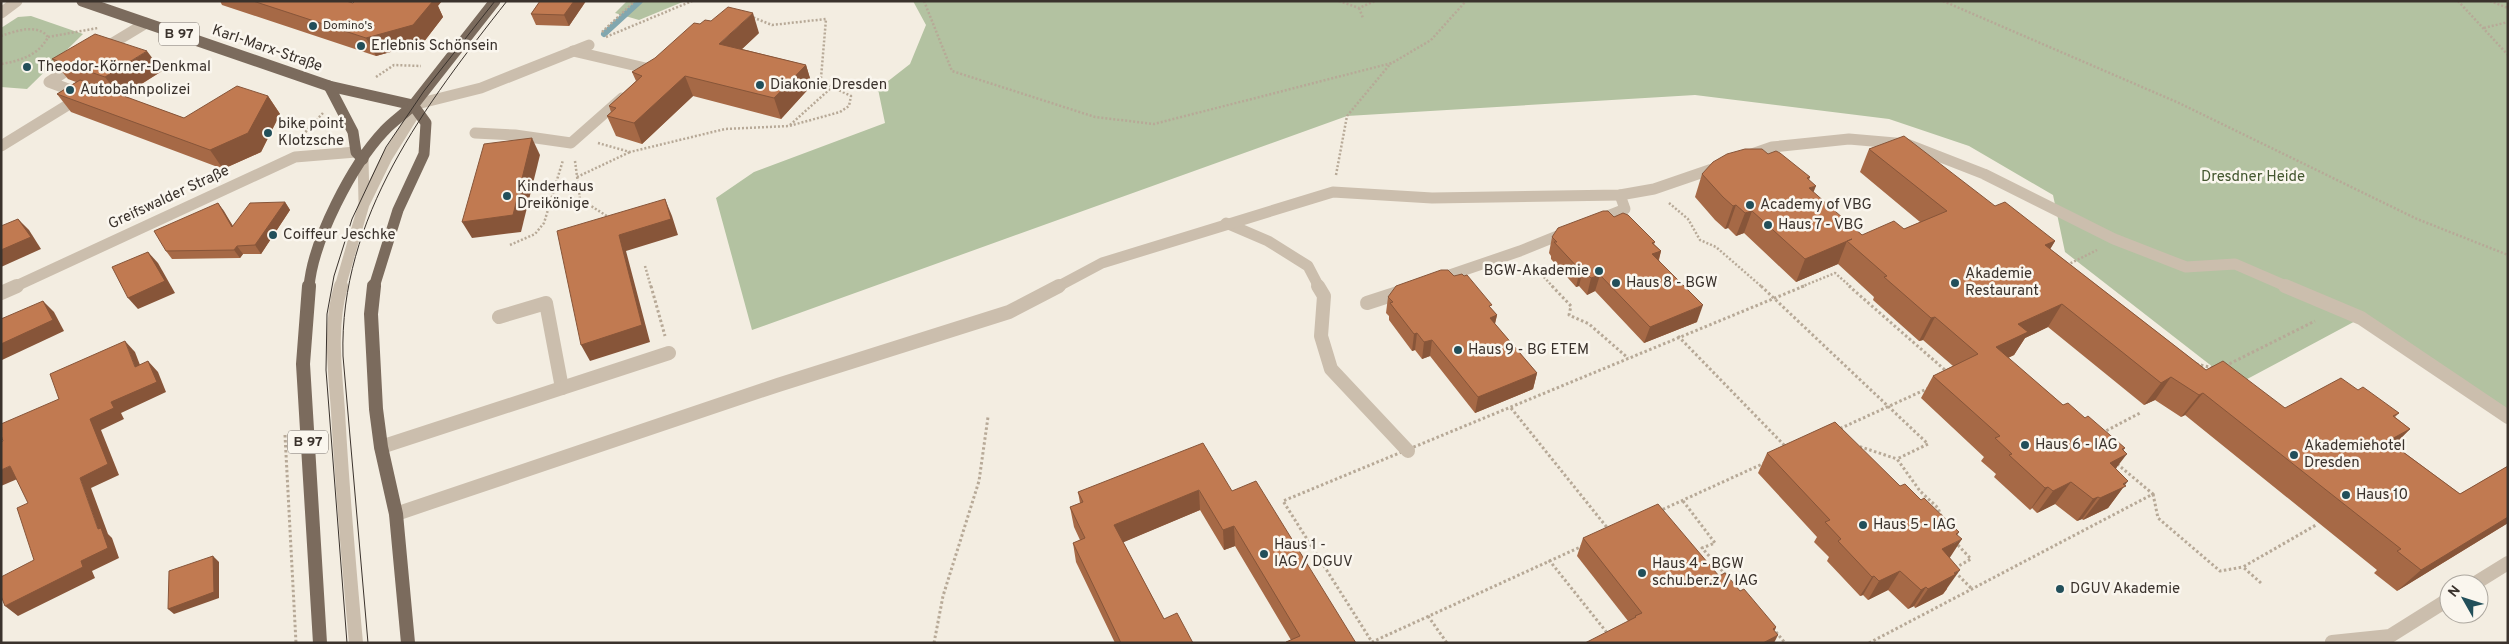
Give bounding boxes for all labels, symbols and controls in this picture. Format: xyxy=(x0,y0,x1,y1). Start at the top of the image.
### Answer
place label: Domino's xyxy=(323,18,373,34)
marker: Domino's xyxy=(307,20,319,32)
street label: Karl-Marx-Straße xyxy=(209,21,325,77)
road number: B 97 xyxy=(159,22,199,46)
place label: Erlebnis Schönsein xyxy=(371,37,498,56)
marker: Erlebnis Schönsein xyxy=(355,40,367,52)
place label: Theodor-Körner-Denkmal xyxy=(37,58,211,77)
marker: Theodor-Körner-Denkmal xyxy=(21,61,33,73)
place label: Diakonie Dresden xyxy=(770,76,887,95)
marker: Diakonie Dresden xyxy=(754,79,766,91)
place label: Autobahnpolizei xyxy=(80,81,190,100)
marker: Autobahnpolizei xyxy=(64,84,76,96)
place label: bike point Klotzsche xyxy=(278,115,344,151)
marker: bike point Klotzsche xyxy=(262,127,274,139)
street label: Greifswalder Straße xyxy=(106,162,232,234)
park label: Dresdner Heide xyxy=(2201,168,2305,187)
place label: Kinderhaus Dreikönige xyxy=(517,178,594,214)
marker: Kinderhaus Dreikönige xyxy=(501,190,513,202)
place label: Academy of VBG xyxy=(1760,196,1872,215)
marker: Academy of VBG xyxy=(1744,199,1756,211)
place label: Haus 7 - VBG xyxy=(1778,216,1864,235)
marker: Haus 7 - VBG xyxy=(1762,219,1774,231)
place label: Coiffeur Jeschke xyxy=(283,226,396,245)
marker: Coiffeur Jeschke xyxy=(267,229,279,241)
place label: BGW-Akademie xyxy=(1484,262,1589,281)
marker: BGW-Akademie xyxy=(1593,265,1605,277)
place label: Akademie Restaurant xyxy=(1965,265,2039,301)
place label: Haus 8 - BGW xyxy=(1626,274,1718,293)
marker: Haus 8 - BGW xyxy=(1610,277,1622,289)
marker: Akademie Restaurant xyxy=(1949,277,1961,289)
place label: Haus 9 - BG ETEM xyxy=(1468,341,1589,360)
marker: Haus 9 - BG ETEM xyxy=(1452,344,1464,356)
road number: B 97 xyxy=(288,431,328,454)
place label: Haus 6 - IAG xyxy=(2035,436,2118,455)
place label: Akademiehotel Dresden xyxy=(2304,437,2406,473)
marker: Haus 6 - IAG xyxy=(2019,439,2031,451)
marker: Akademiehotel Dresden xyxy=(2288,449,2300,461)
place label: Haus 10 xyxy=(2356,486,2408,505)
marker: Haus 10 xyxy=(2340,489,2352,501)
place label: Haus 5 - IAG xyxy=(1873,516,1956,535)
marker: Haus 5 - IAG xyxy=(1857,519,1869,531)
place label: Haus 1 - IAG / DGUV xyxy=(1274,536,1353,572)
marker: Haus 1 - IAG / DGUV xyxy=(1258,548,1270,560)
place label: Haus 4 - BGW schu.ber.z / IAG xyxy=(1652,555,1758,591)
marker: Haus 4 - BGW schu.ber.z / IAG xyxy=(1636,567,1648,579)
north arrow xyxy=(2439,574,2489,624)
place label: DGUV Akademie xyxy=(2070,580,2180,599)
marker: DGUV Akademie xyxy=(2054,583,2066,595)
text: N xyxy=(2445,583,2465,601)

